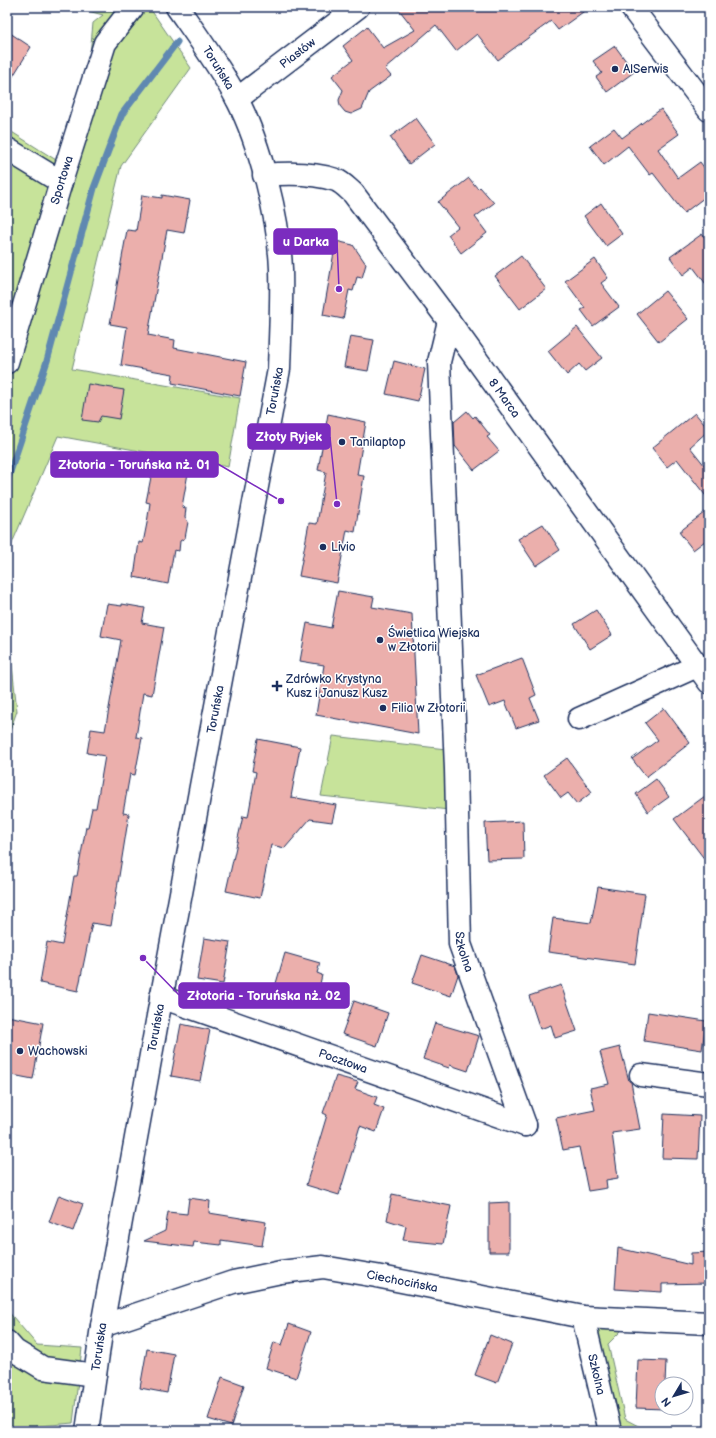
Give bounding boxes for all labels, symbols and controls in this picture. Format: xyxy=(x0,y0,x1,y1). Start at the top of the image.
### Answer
street label: Piastów xyxy=(277,35,318,71)
street label: Toruńska xyxy=(199,43,237,93)
place label: AlSerwis xyxy=(623,62,669,77)
marker: AlSerwis xyxy=(610,64,620,74)
street label: Sportowa xyxy=(47,154,76,206)
callout: u Darka xyxy=(274,229,337,254)
text: u Darka xyxy=(283,234,329,250)
street label: Toruńska xyxy=(263,365,287,416)
street label: 8 Marca xyxy=(485,376,524,421)
callout: Złoty Ryjek xyxy=(248,424,330,449)
text: Złoty Ryjek xyxy=(256,429,322,445)
place label: Tanilaptop xyxy=(350,435,406,450)
marker: Tanilaptop xyxy=(337,437,347,447)
callout: Złotoria - Toruńska nż. 01 xyxy=(51,452,218,477)
text: Złotoria - Toruńska nż. 01 xyxy=(58,457,210,473)
place label: Livio xyxy=(331,540,356,555)
marker: Livio xyxy=(318,542,328,552)
place label: Świetlica Wiejska w Złotorii xyxy=(388,624,480,655)
marker: Świetlica Wiejska w Złotorii xyxy=(375,635,385,645)
place label: Zdrówko Krystyna Kusz i Janusz Kusz xyxy=(285,672,388,701)
marker: Zdrówko Krystyna Kusz i Janusz Kusz xyxy=(271,680,283,692)
street label: Toruńska xyxy=(203,684,227,735)
place label: Filia w Złotorii xyxy=(391,701,466,716)
marker: Filia w Złotorii xyxy=(378,703,388,713)
street label: Szkolna xyxy=(452,931,477,974)
callout: Złotoria - Toruńska nż. 02 xyxy=(179,983,349,1008)
text: Złotoria - Toruńska nż. 02 xyxy=(187,988,341,1004)
street label: Toruńska xyxy=(144,1002,168,1053)
place label: Wachowski xyxy=(28,1044,88,1059)
marker: Wachowski xyxy=(15,1046,25,1056)
street label: Pocztowa xyxy=(317,1046,370,1077)
street label: Ciechocińska xyxy=(365,1267,439,1296)
street label: Toruńska xyxy=(88,1321,110,1372)
street label: Szkolna xyxy=(584,1352,609,1397)
north arrow xyxy=(654,1376,694,1416)
text: N xyxy=(659,1395,674,1409)

